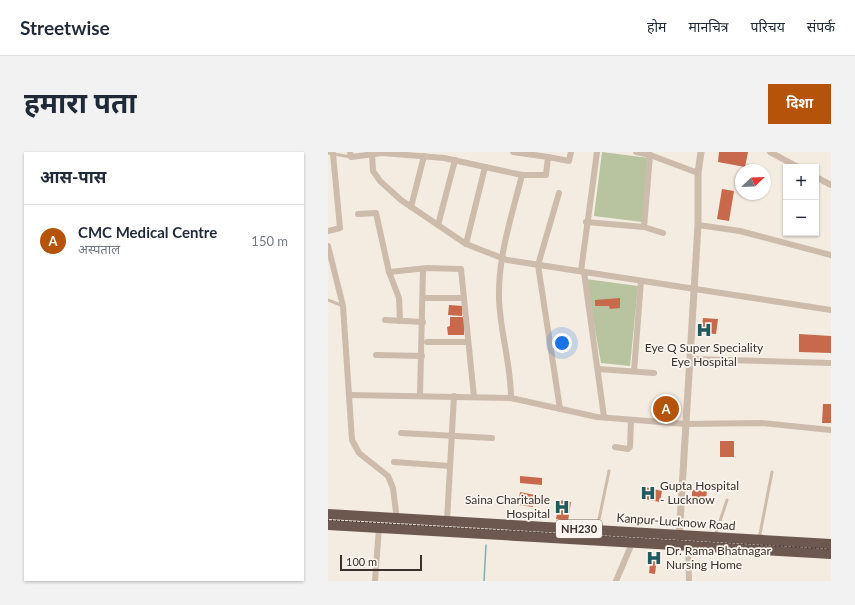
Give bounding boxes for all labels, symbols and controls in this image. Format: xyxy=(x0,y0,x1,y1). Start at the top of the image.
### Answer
text: Streetwise xyxy=(20,16,110,39)
text: होम xyxy=(647,18,666,35)
text: मानचित्र xyxy=(688,18,729,35)
text: परिचय xyxy=(751,18,785,35)
text: संपर्क xyxy=(807,18,835,35)
button: दिशा xyxy=(768,84,831,124)
text: हमारा पता xyxy=(24,85,137,119)
north arrow xyxy=(735,164,771,200)
map controls xyxy=(783,164,819,236)
button: + xyxy=(783,164,819,200)
text: आस-पास xyxy=(40,166,106,187)
button: − xyxy=(783,200,819,236)
text: CMC Medical Centre xyxy=(78,223,217,241)
text: A xyxy=(48,233,58,249)
text: 150 m xyxy=(251,233,288,249)
text: अस्पताल xyxy=(78,241,120,257)
hospital icon: Eye Q Super Speciality Eye Hospital xyxy=(695,321,713,339)
your location xyxy=(552,333,572,353)
place label: Eye Q Super Speciality Eye Hospital xyxy=(645,340,764,369)
pin: A xyxy=(653,394,679,424)
place label: Gupta Hospital - Lucknow xyxy=(660,478,739,507)
hospital icon: Gupta Hospital - Lucknow xyxy=(639,484,657,502)
place label: Saina Charitable Hospital xyxy=(465,492,550,521)
hospital icon: Saina Charitable Hospital xyxy=(553,498,571,516)
street label: Kanpur-Lucknow Road xyxy=(616,510,736,533)
road number: NH230 xyxy=(556,520,602,538)
place label: Dr. Rama Bhatnagar Nursing Home xyxy=(666,543,771,572)
hospital icon: Dr. Rama Bhatnagar Nursing Home xyxy=(645,549,663,567)
scale bar xyxy=(340,553,422,572)
text: 100 m xyxy=(346,555,377,568)

